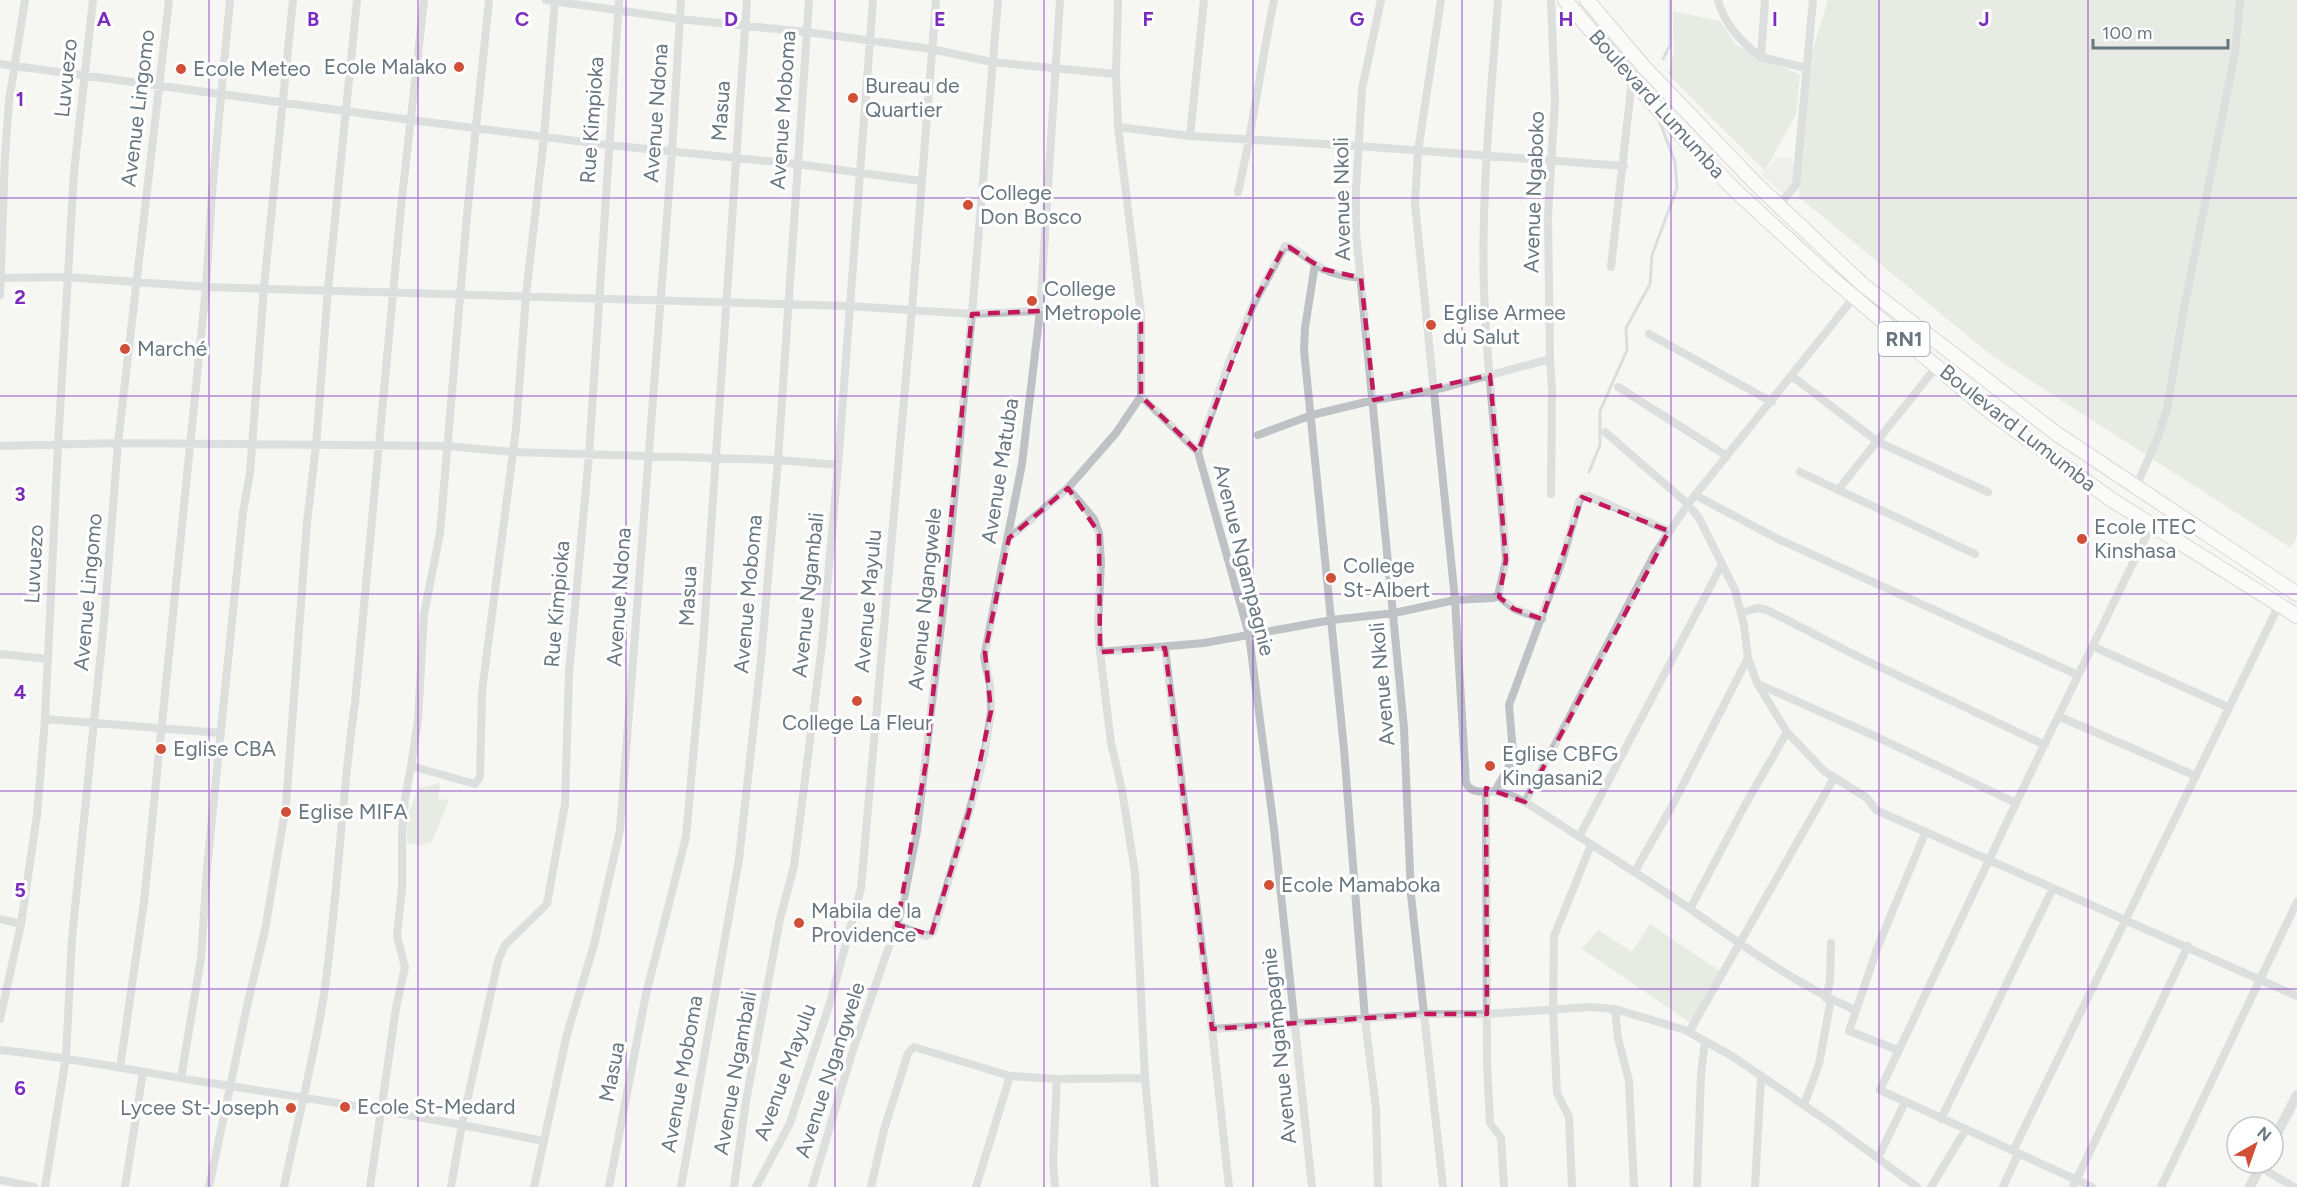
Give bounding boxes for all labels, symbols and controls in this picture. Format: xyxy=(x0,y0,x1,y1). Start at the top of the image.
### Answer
text: A xyxy=(97,7,112,31)
text: B xyxy=(307,7,319,31)
text: C xyxy=(515,7,529,31)
text: D xyxy=(724,7,738,31)
text: E xyxy=(934,7,946,31)
text: F xyxy=(1142,7,1154,31)
text: G xyxy=(1350,7,1365,31)
text: H xyxy=(1559,7,1574,31)
text: I xyxy=(1772,7,1778,31)
text: J xyxy=(1978,7,1990,31)
scale bar xyxy=(2093,12,2228,50)
text: 100 m xyxy=(2102,22,2152,44)
street label: Boulevard Lumumba xyxy=(1584,24,1731,183)
street label: Avenue Lingomo xyxy=(115,28,160,188)
street label: Avenue Moboma xyxy=(764,30,801,190)
street label: Luvuezo xyxy=(49,37,82,119)
street label: Avenue Ndona xyxy=(638,43,673,183)
place label: Ecole Malako xyxy=(324,54,447,79)
place label: Ecole Meteo xyxy=(193,56,311,81)
street label: Rue Kimpioka xyxy=(575,56,608,184)
marker: Ecole Malako xyxy=(452,60,466,74)
marker: Ecole Meteo xyxy=(174,62,188,76)
place label: Bureau de Quartier xyxy=(865,73,960,122)
street label: Masua xyxy=(706,80,735,142)
text: 1 xyxy=(16,87,24,111)
marker: Bureau de Quartier xyxy=(846,91,860,105)
street label: Avenue Ngaboko xyxy=(1518,111,1549,273)
street label: Avenue Nkoli xyxy=(1328,137,1355,261)
place label: College Don Bosco xyxy=(980,180,1082,229)
marker: College Don Bosco xyxy=(961,198,975,212)
place label: College Metropole xyxy=(1044,276,1141,325)
text: 2 xyxy=(14,285,26,309)
marker: College Metropole xyxy=(1025,294,1039,308)
place label: Eglise Armee du Salut xyxy=(1443,300,1566,349)
marker: Eglise Armee du Salut xyxy=(1424,318,1438,332)
road number: RN1 xyxy=(1878,322,1930,356)
place label: Marché xyxy=(137,336,207,361)
marker: Marché xyxy=(118,342,132,356)
street label: Boulevard Lumumba xyxy=(1935,359,2102,496)
street label: Avenue Matuba xyxy=(976,396,1023,546)
street label: Avenue Ngampagnie xyxy=(1209,461,1280,658)
text: 3 xyxy=(14,482,26,506)
street label: Avenue Ngangwele xyxy=(902,506,947,691)
street label: Avenue Ngambali xyxy=(786,511,829,679)
street label: Avenue Lingomo xyxy=(68,512,107,672)
street label: Avenue Moboma xyxy=(728,514,767,674)
place label: Ecole ITEC Kinshasa xyxy=(2094,514,2196,563)
street label: Luvuezo xyxy=(19,524,48,604)
street label: Avenue Ndona xyxy=(601,527,636,667)
street label: Avenue Mayulu xyxy=(849,528,886,674)
marker: Ecole ITEC Kinshasa xyxy=(2075,532,2089,546)
street label: Rue Kimpioka xyxy=(539,540,574,668)
place label: College St-Albert xyxy=(1343,553,1430,602)
street label: Masua xyxy=(673,565,702,627)
marker: College St-Albert xyxy=(1324,571,1338,585)
street label: Avenue Nkoli xyxy=(1364,621,1399,747)
text: 4 xyxy=(14,680,27,704)
marker: College La Fleur xyxy=(850,694,864,708)
place label: College La Fleur xyxy=(782,710,932,735)
place label: Eglise CBA xyxy=(173,736,276,761)
place label: Eglise CBFG Kingasani2 xyxy=(1502,741,1618,790)
marker: Eglise CBA xyxy=(154,742,168,756)
marker: Eglise CBFG Kingasani2 xyxy=(1483,759,1497,773)
place label: Eglise MIFA xyxy=(298,799,408,824)
marker: Eglise MIFA xyxy=(279,805,293,819)
place label: Ecole Mamaboka xyxy=(1281,872,1440,897)
text: 5 xyxy=(14,878,26,902)
marker: Ecole Mamaboka xyxy=(1262,878,1276,892)
place label: Mabila de la Providence xyxy=(811,898,921,947)
marker: Mabila de la Providence xyxy=(792,916,806,930)
street label: Avenue Ngampagnie xyxy=(1256,947,1301,1145)
street label: Avenue Ngangwele xyxy=(789,979,870,1161)
street label: Avenue Ngambali xyxy=(708,989,761,1157)
street label: Avenue Moboma xyxy=(655,993,708,1154)
street label: Avenue Mayulu xyxy=(748,1000,821,1144)
street label: Masua xyxy=(593,1040,630,1104)
text: 6 xyxy=(14,1076,26,1100)
place label: Ecole St-Medard xyxy=(357,1094,516,1119)
place label: Lycee St-Joseph xyxy=(120,1095,279,1120)
marker: Ecole St-Medard xyxy=(338,1100,352,1114)
marker: Lycee St-Joseph xyxy=(284,1101,298,1115)
north arrow xyxy=(2225,1115,2285,1175)
text: N xyxy=(2253,1123,2275,1145)

